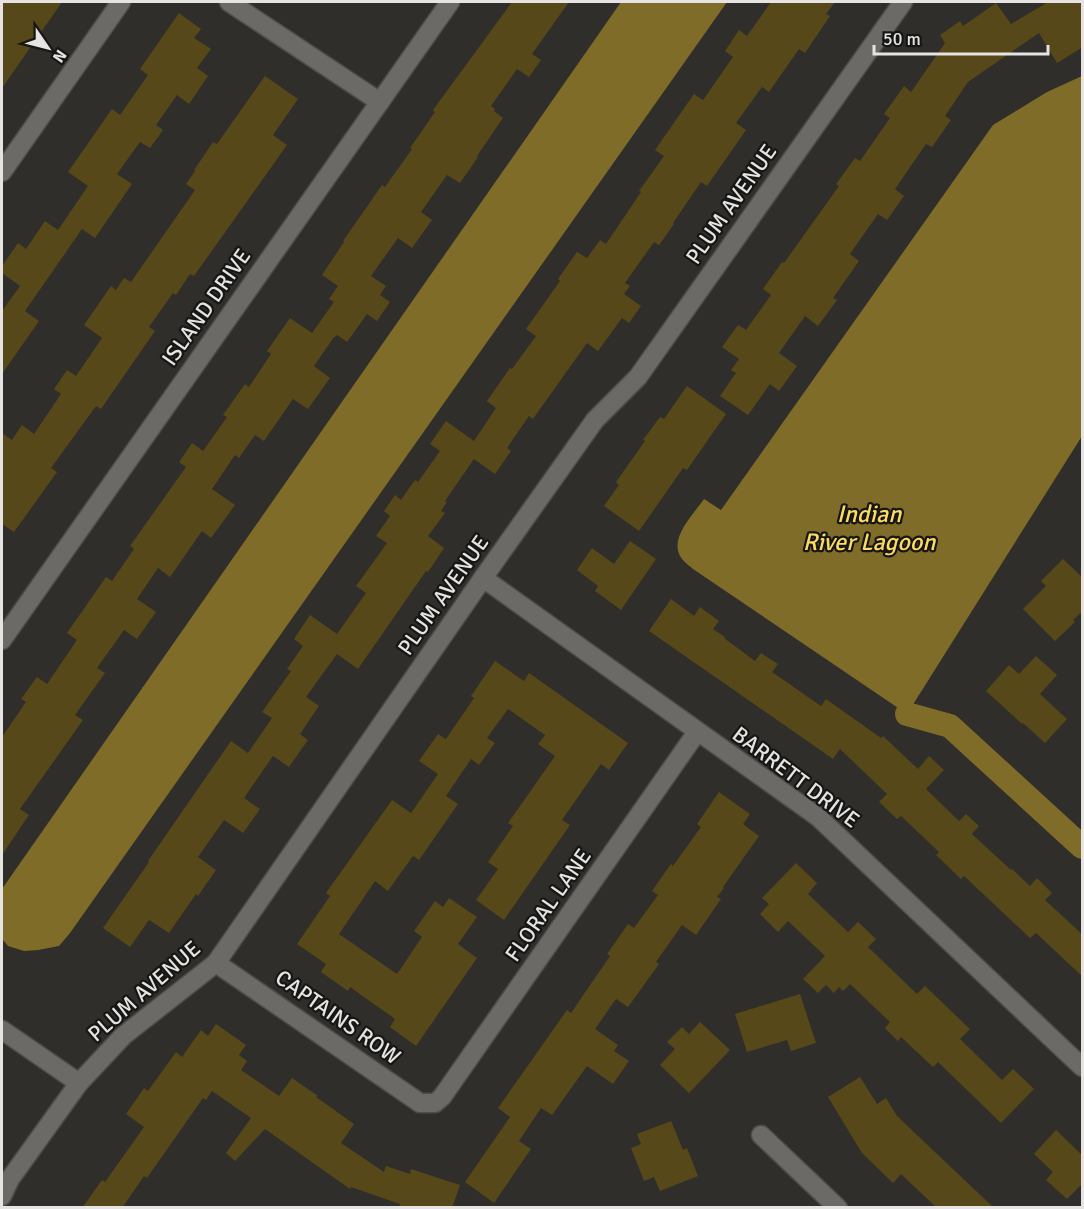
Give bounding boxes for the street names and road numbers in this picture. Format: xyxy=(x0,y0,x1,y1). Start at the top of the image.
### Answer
street label: PLUM AVENUE xyxy=(680,139,782,269)
street label: ISLAND DRIVE xyxy=(156,243,256,371)
street label: PLUM AVENUE xyxy=(392,530,494,660)
street label: BARRETT DRIVE xyxy=(727,721,865,833)
street label: FLORAL LANE xyxy=(499,843,597,967)
street label: PLUM AVENUE xyxy=(82,935,206,1047)
street label: CAPTAINS ROW xyxy=(270,964,406,1070)

